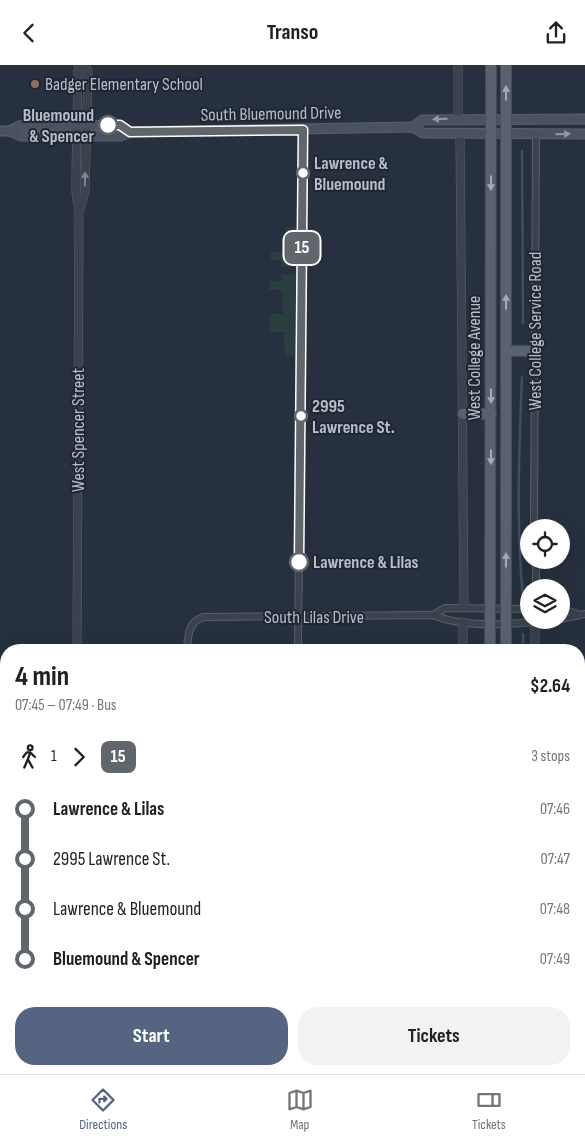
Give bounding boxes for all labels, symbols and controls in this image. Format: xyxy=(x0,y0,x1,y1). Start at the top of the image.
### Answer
icon: back xyxy=(15,19,43,47)
text: Transo xyxy=(267,19,318,46)
icon: share xyxy=(542,19,570,47)
place label: Badger Elementary School xyxy=(45,74,203,95)
marker: Badger Elementary School xyxy=(29,78,41,90)
one-way arrow xyxy=(502,84,510,100)
street label: South Bluemound Drive xyxy=(200,102,342,126)
place label: Bluemound & Spencer xyxy=(23,105,94,147)
marker: Bluemound & Spencer xyxy=(98,115,118,135)
one-way arrow xyxy=(432,116,448,124)
one-way arrow xyxy=(555,130,571,138)
place label: Lawrence & Bluemound xyxy=(314,153,388,195)
marker: Lawrence & Bluemound xyxy=(296,166,310,180)
one-way arrow xyxy=(82,171,90,187)
one-way arrow xyxy=(486,175,494,191)
line badge: 15 xyxy=(280,232,324,264)
text: 15 xyxy=(295,237,310,258)
street label: West College Service Road xyxy=(525,252,546,410)
one-way arrow xyxy=(502,294,510,310)
street label: West College Avenue xyxy=(464,296,485,420)
street label: West Spencer Street xyxy=(68,368,89,492)
one-way arrow xyxy=(487,388,495,404)
place label: 2995 Lawrence St. xyxy=(312,396,395,438)
marker: 2995 Lawrence St. xyxy=(294,409,308,423)
one-way arrow xyxy=(487,450,495,466)
map controls xyxy=(520,519,570,629)
button: locate xyxy=(520,519,570,569)
one-way arrow xyxy=(502,551,510,567)
marker: Lawrence & Lilas xyxy=(289,552,309,572)
place label: Lawrence & Lilas xyxy=(313,552,419,573)
button: layers xyxy=(520,579,570,629)
street label: South Lilas Drive xyxy=(264,607,364,628)
text: 4 min xyxy=(15,660,69,693)
text: $2.64 xyxy=(530,675,570,698)
text: 07:45 – 07:49 · Bus xyxy=(15,696,117,715)
icon: walk xyxy=(15,743,43,771)
icon: forward xyxy=(65,743,93,771)
text: 15 xyxy=(111,746,126,767)
text: 1 xyxy=(51,747,57,766)
text: 3 stops xyxy=(531,747,570,766)
text: Lawrence & Lilas xyxy=(53,798,164,821)
text: 07:46 xyxy=(540,800,570,819)
text: 2995 Lawrence St. xyxy=(53,848,170,871)
text: 07:47 xyxy=(541,850,570,869)
text: Lawrence & Bluemound xyxy=(53,898,201,921)
text: 07:48 xyxy=(540,900,570,919)
text: Bluemound & Spencer xyxy=(53,948,200,971)
text: 07:49 xyxy=(540,950,570,969)
button: Start xyxy=(15,1007,288,1065)
button: Tickets xyxy=(298,1007,570,1065)
tab: Directions xyxy=(79,1086,127,1133)
tab: Map xyxy=(286,1086,314,1133)
tab: Tickets xyxy=(472,1086,506,1133)

